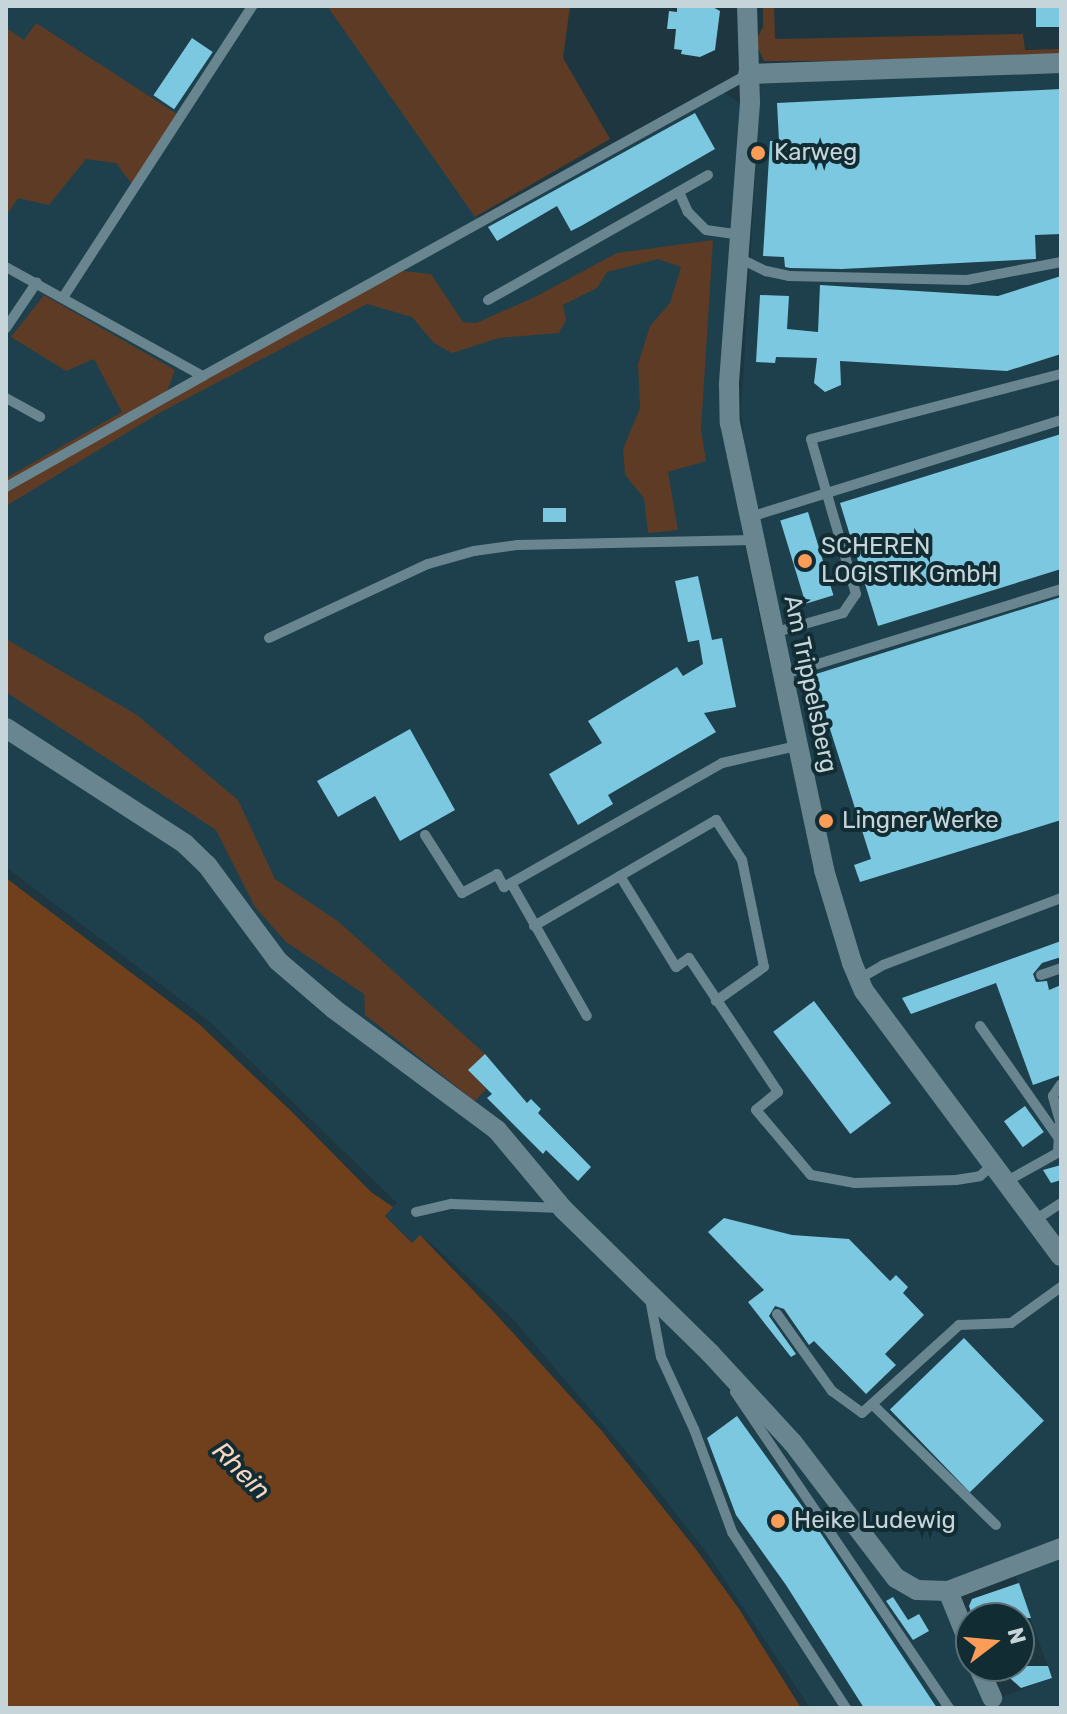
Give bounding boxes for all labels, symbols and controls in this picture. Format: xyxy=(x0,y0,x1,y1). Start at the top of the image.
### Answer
place label: Karweg xyxy=(774,139,857,167)
marker: Karweg xyxy=(749,144,767,162)
place label: SCHEREN LOGISTIK GmbH xyxy=(821,533,998,589)
marker: SCHEREN LOGISTIK GmbH xyxy=(796,552,814,570)
street label: Am Trippelsberg xyxy=(777,592,843,776)
place label: Lingner Werke xyxy=(842,807,1000,835)
marker: Lingner Werke xyxy=(817,812,835,830)
water label: Rhein xyxy=(205,1435,277,1507)
place label: Heike Ludewig xyxy=(794,1507,956,1535)
marker: Heike Ludewig xyxy=(769,1512,787,1530)
north arrow xyxy=(955,1602,1035,1682)
text: N xyxy=(1001,1624,1032,1647)

